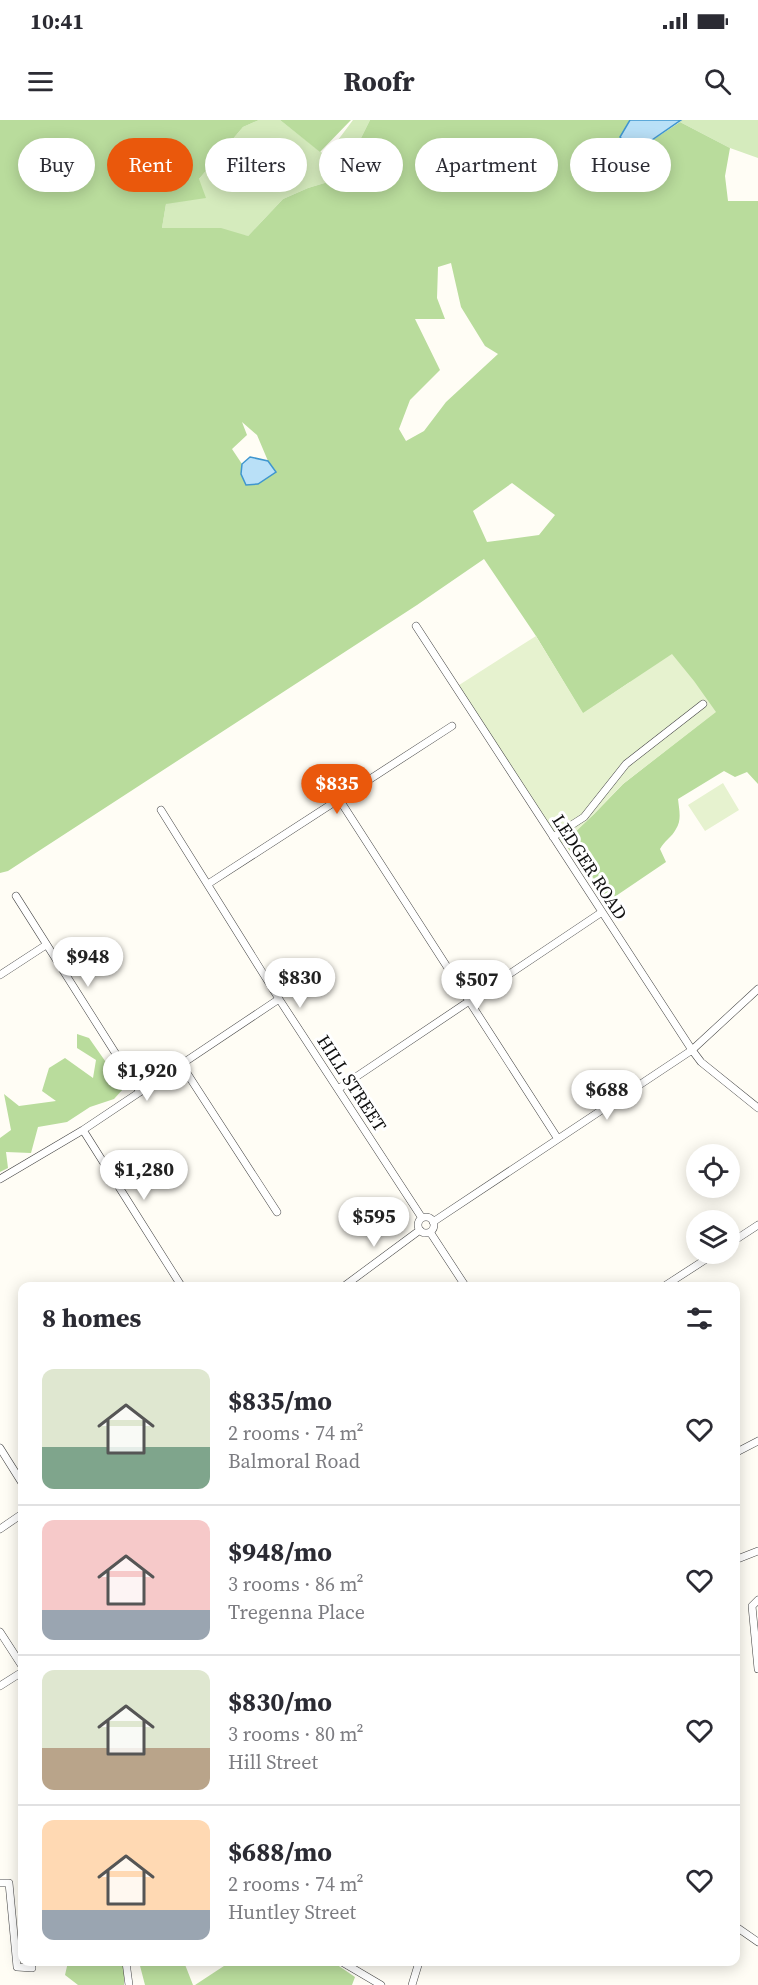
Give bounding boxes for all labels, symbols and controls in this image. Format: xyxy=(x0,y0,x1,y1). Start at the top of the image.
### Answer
text: 10:41 xyxy=(30,6,84,36)
text: Roofr xyxy=(343,63,415,100)
icon: menu xyxy=(24,65,57,98)
icon: search xyxy=(701,65,734,98)
chip: Buy xyxy=(18,138,95,192)
chip: Rent xyxy=(107,138,193,192)
chip: Filters xyxy=(205,138,307,192)
chip: New xyxy=(319,138,403,192)
chip: Apartment xyxy=(415,138,558,192)
chip: House xyxy=(570,138,671,192)
pin: $835 xyxy=(301,764,373,815)
text: $835 xyxy=(315,769,359,797)
street label: LEDGER ROAD xyxy=(547,809,633,925)
pin: $948 xyxy=(52,937,124,988)
text: $948 xyxy=(66,942,110,970)
pin: $830 xyxy=(264,958,336,1009)
pin: $507 xyxy=(441,960,513,1011)
text: $830 xyxy=(278,963,322,991)
text: $507 xyxy=(455,965,499,993)
street label: HILL STREET xyxy=(311,1030,393,1136)
pin: $1,920 xyxy=(98,1051,196,1102)
text: $1,920 xyxy=(117,1056,177,1084)
pin: $688 xyxy=(571,1070,643,1121)
text: $688 xyxy=(585,1075,629,1103)
map controls xyxy=(686,1144,740,1264)
button: locate xyxy=(686,1144,740,1198)
pin: $1,280 xyxy=(95,1150,193,1201)
text: $1,280 xyxy=(114,1155,174,1183)
pin: $595 xyxy=(338,1197,410,1248)
text: $595 xyxy=(352,1202,396,1230)
button: layers xyxy=(686,1210,740,1264)
text: 8 homes xyxy=(42,1300,141,1336)
icon: filters xyxy=(683,1302,716,1335)
text: $835/mo xyxy=(228,1383,332,1419)
icon: home xyxy=(90,1393,162,1465)
icon: heart xyxy=(683,1413,716,1446)
text: 2 rooms · 74 m² xyxy=(228,1419,364,1447)
text: Balmoral Road xyxy=(228,1447,360,1475)
text: $948/mo xyxy=(228,1534,332,1570)
icon: home xyxy=(90,1544,162,1616)
icon: heart xyxy=(683,1564,716,1597)
text: 3 rooms · 86 m² xyxy=(228,1570,364,1598)
text: Tregenna Place xyxy=(228,1598,365,1626)
text: $830/mo xyxy=(228,1684,332,1720)
icon: home xyxy=(90,1694,162,1766)
icon: heart xyxy=(683,1714,716,1747)
text: 3 rooms · 80 m² xyxy=(228,1720,364,1748)
text: Hill Street xyxy=(228,1748,318,1776)
text: $688/mo xyxy=(228,1834,332,1870)
icon: home xyxy=(90,1844,162,1916)
icon: heart xyxy=(683,1864,716,1897)
text: 2 rooms · 74 m² xyxy=(228,1870,364,1898)
text: Huntley Street xyxy=(228,1898,356,1926)

